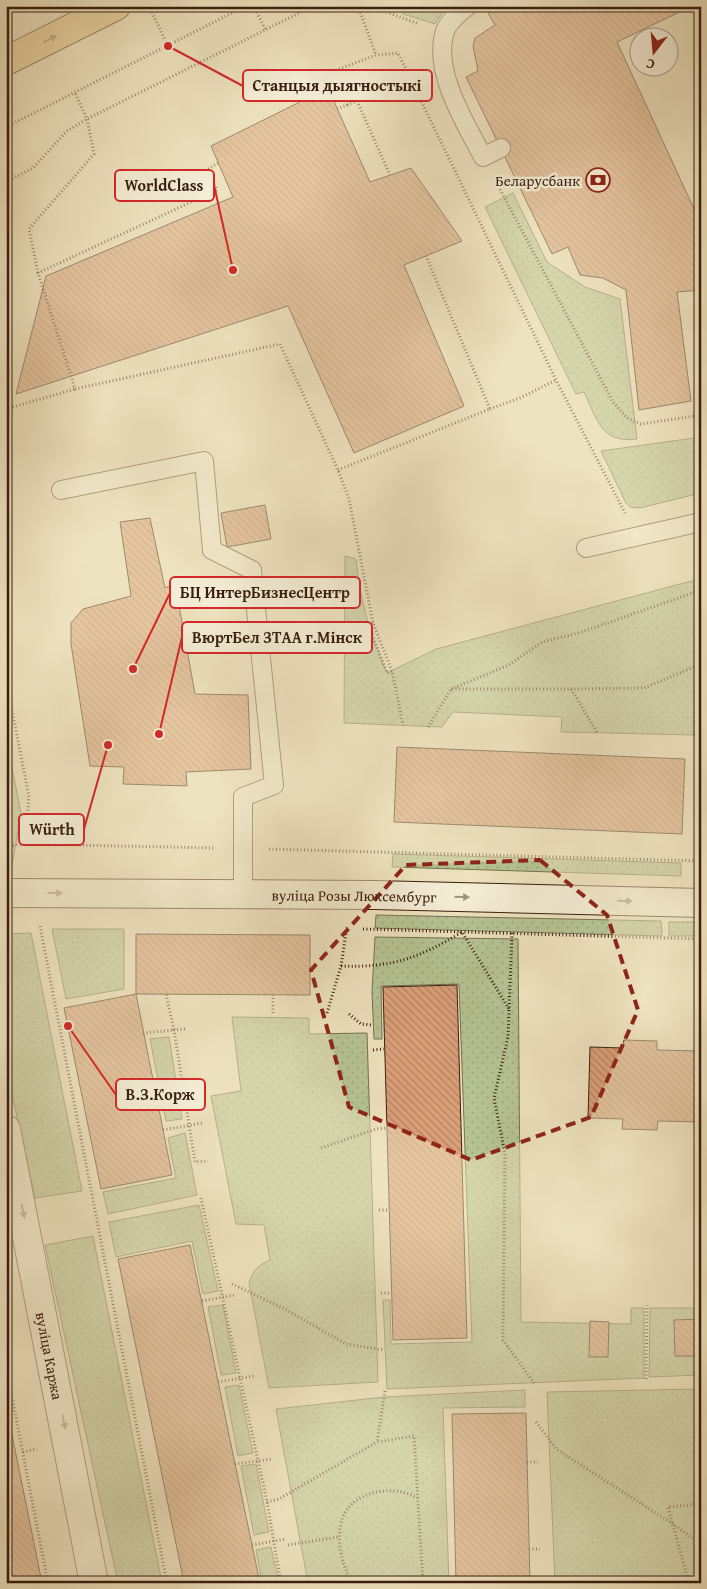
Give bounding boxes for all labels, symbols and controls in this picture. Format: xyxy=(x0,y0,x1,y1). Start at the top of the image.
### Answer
north arrow xyxy=(630,28,680,78)
one-way arrow xyxy=(43,35,57,43)
text: С xyxy=(644,54,657,75)
callout: Станцыя дыягностыкі xyxy=(243,70,432,101)
text: Станцыя дыягностыкі xyxy=(253,73,422,97)
bank icon: Беларусбанк xyxy=(585,167,611,193)
callout: WorldClass xyxy=(115,170,214,201)
place label: Беларусбанк xyxy=(495,170,580,191)
text: WorldClass xyxy=(125,173,204,197)
callout: БЦ ИнтерБизнесЦентр xyxy=(170,577,360,608)
text: БЦ ИнтерБизнесЦентр xyxy=(180,580,350,604)
callout: ВюртБел ЗТАА г.Мінск xyxy=(182,622,372,653)
text: ВюртБел ЗТАА г.Мінск xyxy=(192,625,363,649)
callout: Würth xyxy=(19,814,84,845)
text: Würth xyxy=(29,817,75,841)
street label: вуліца Розы Люксембург xyxy=(271,884,437,907)
one-way arrow xyxy=(47,889,63,897)
one-way arrow xyxy=(455,894,471,902)
one-way arrow xyxy=(617,897,633,905)
callout: В.З.Корж xyxy=(116,1079,205,1110)
text: В.З.Корж xyxy=(126,1082,195,1106)
one-way arrow xyxy=(20,1204,28,1220)
street label: вуліца Каржа xyxy=(31,1310,69,1402)
one-way arrow xyxy=(60,1415,68,1431)

